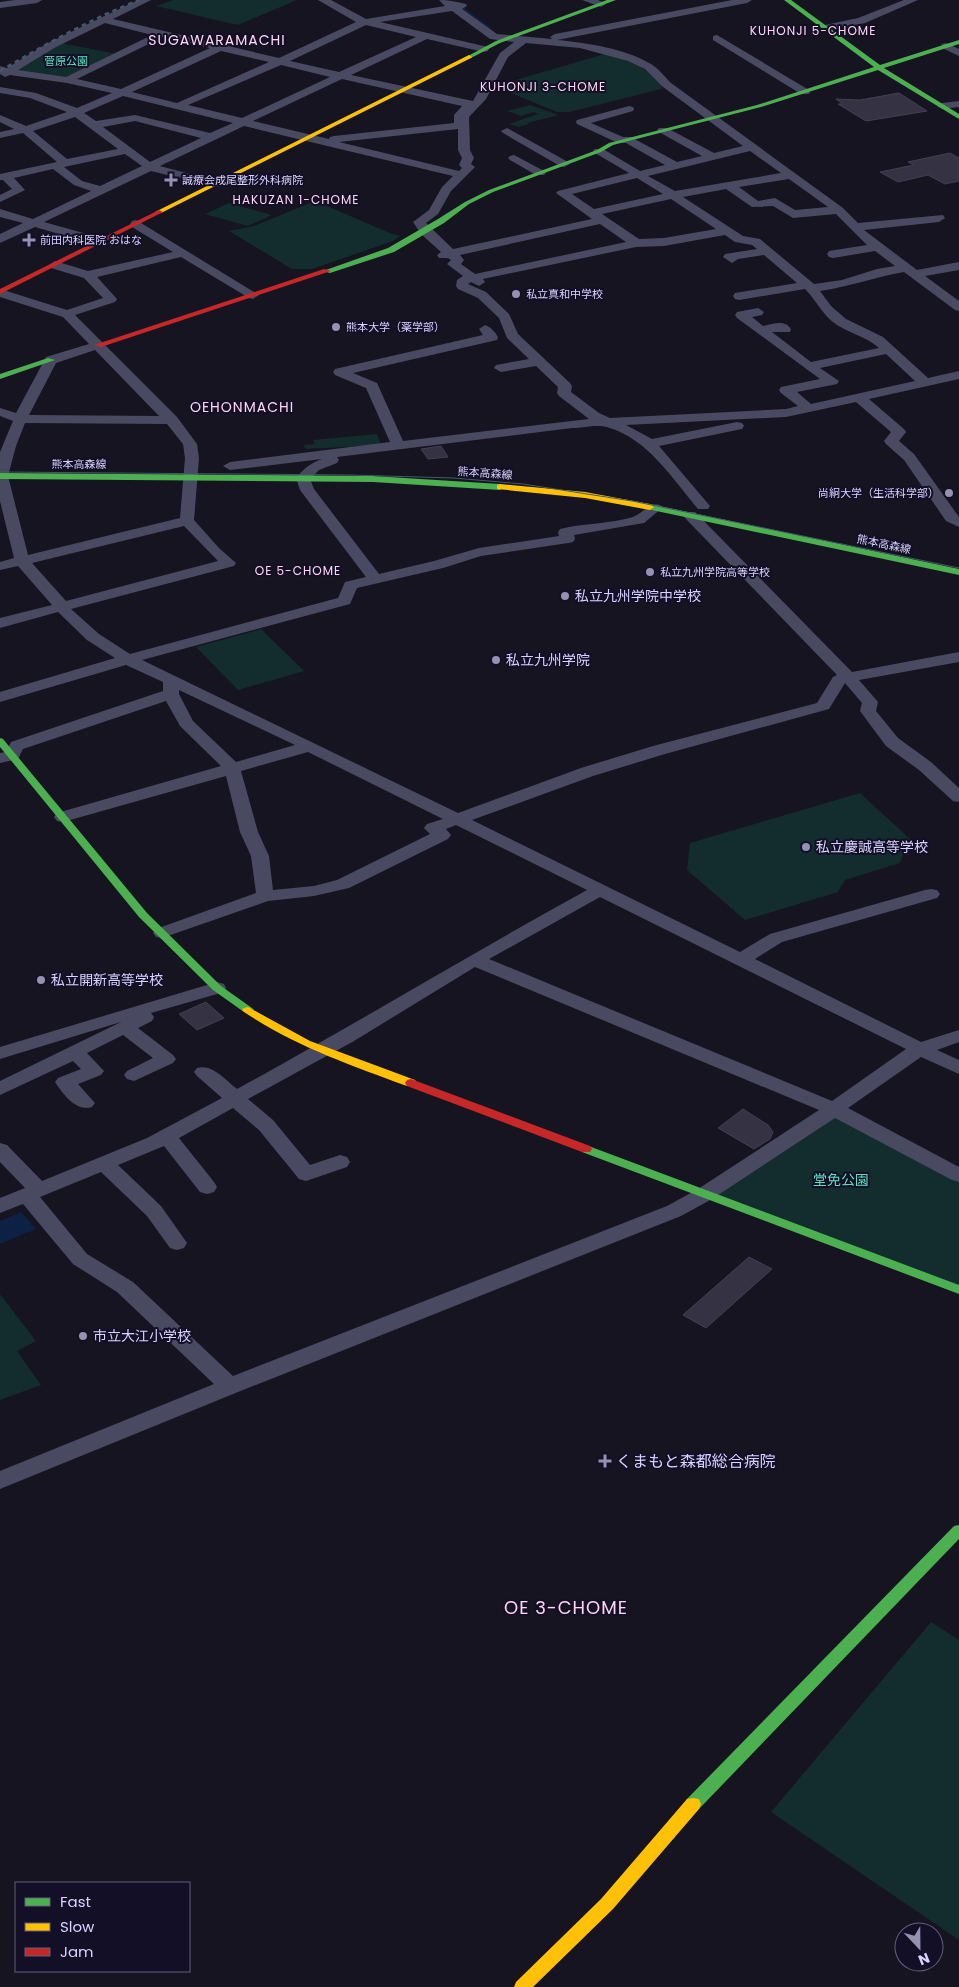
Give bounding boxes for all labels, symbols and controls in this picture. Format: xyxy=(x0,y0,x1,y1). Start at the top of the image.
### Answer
district label: KUHONJI 5-CHOME xyxy=(750,22,876,39)
district label: SUGAWARAMACHI xyxy=(148,30,286,50)
park label: 菅原公園 xyxy=(44,53,88,69)
district label: KUHONJI 3-CHOME xyxy=(480,78,606,95)
place label: 誠療会成尾整形外科病院 xyxy=(182,172,303,188)
marker: 誠療会成尾整形外科病院 xyxy=(164,173,178,187)
district label: HAKUZAN 1-CHOME xyxy=(233,191,359,208)
place label: 前田内科医院 おはな xyxy=(40,232,142,248)
marker: 前田内科医院 おはな xyxy=(22,233,36,247)
place label: 私立真和中学校 xyxy=(526,286,603,302)
marker: 私立真和中学校 xyxy=(510,288,522,300)
place label: 熊本大学（薬学部） xyxy=(346,319,445,335)
marker: 熊本大学（薬学部） xyxy=(330,321,342,333)
district label: OEHONMACHI xyxy=(190,397,294,417)
street label: 熊本高森線 xyxy=(52,456,107,472)
street label: 熊本高森線 xyxy=(457,463,513,483)
place label: 尚絅大学（生活科学部） xyxy=(818,485,939,501)
marker: 尚絅大学（生活科学部） xyxy=(943,487,955,499)
street label: 熊本高森線 xyxy=(855,530,913,558)
district label: OE 5-CHOME xyxy=(255,562,341,579)
place label: 私立九州学院高等学校 xyxy=(660,564,770,580)
marker: 私立九州学院高等学校 xyxy=(644,566,656,578)
place label: 私立九州学院中学校 xyxy=(575,586,701,606)
marker: 私立九州学院中学校 xyxy=(559,590,571,602)
place label: 私立九州学院 xyxy=(506,650,590,670)
marker: 私立九州学院 xyxy=(490,654,502,666)
place label: 私立慶誠高等学校 xyxy=(816,837,928,857)
marker: 私立慶誠高等学校 xyxy=(800,841,812,853)
place label: 私立開新高等学校 xyxy=(51,970,163,990)
marker: 私立開新高等学校 xyxy=(35,974,47,986)
park label: 堂免公園 xyxy=(813,1170,869,1190)
place label: 市立大江小学校 xyxy=(93,1326,191,1346)
marker: 市立大江小学校 xyxy=(77,1330,89,1342)
place label: くまもと森都総合病院 xyxy=(616,1450,776,1473)
marker: くまもと森都総合病院 xyxy=(598,1454,612,1468)
district label: OE 3-CHOME xyxy=(504,1595,628,1620)
legend xyxy=(15,1882,190,1972)
text: Fast xyxy=(60,1891,91,1912)
text: Slow xyxy=(60,1916,95,1937)
north arrow xyxy=(894,1922,944,1972)
text: Jam xyxy=(60,1941,94,1962)
text: N xyxy=(915,1948,932,1970)

